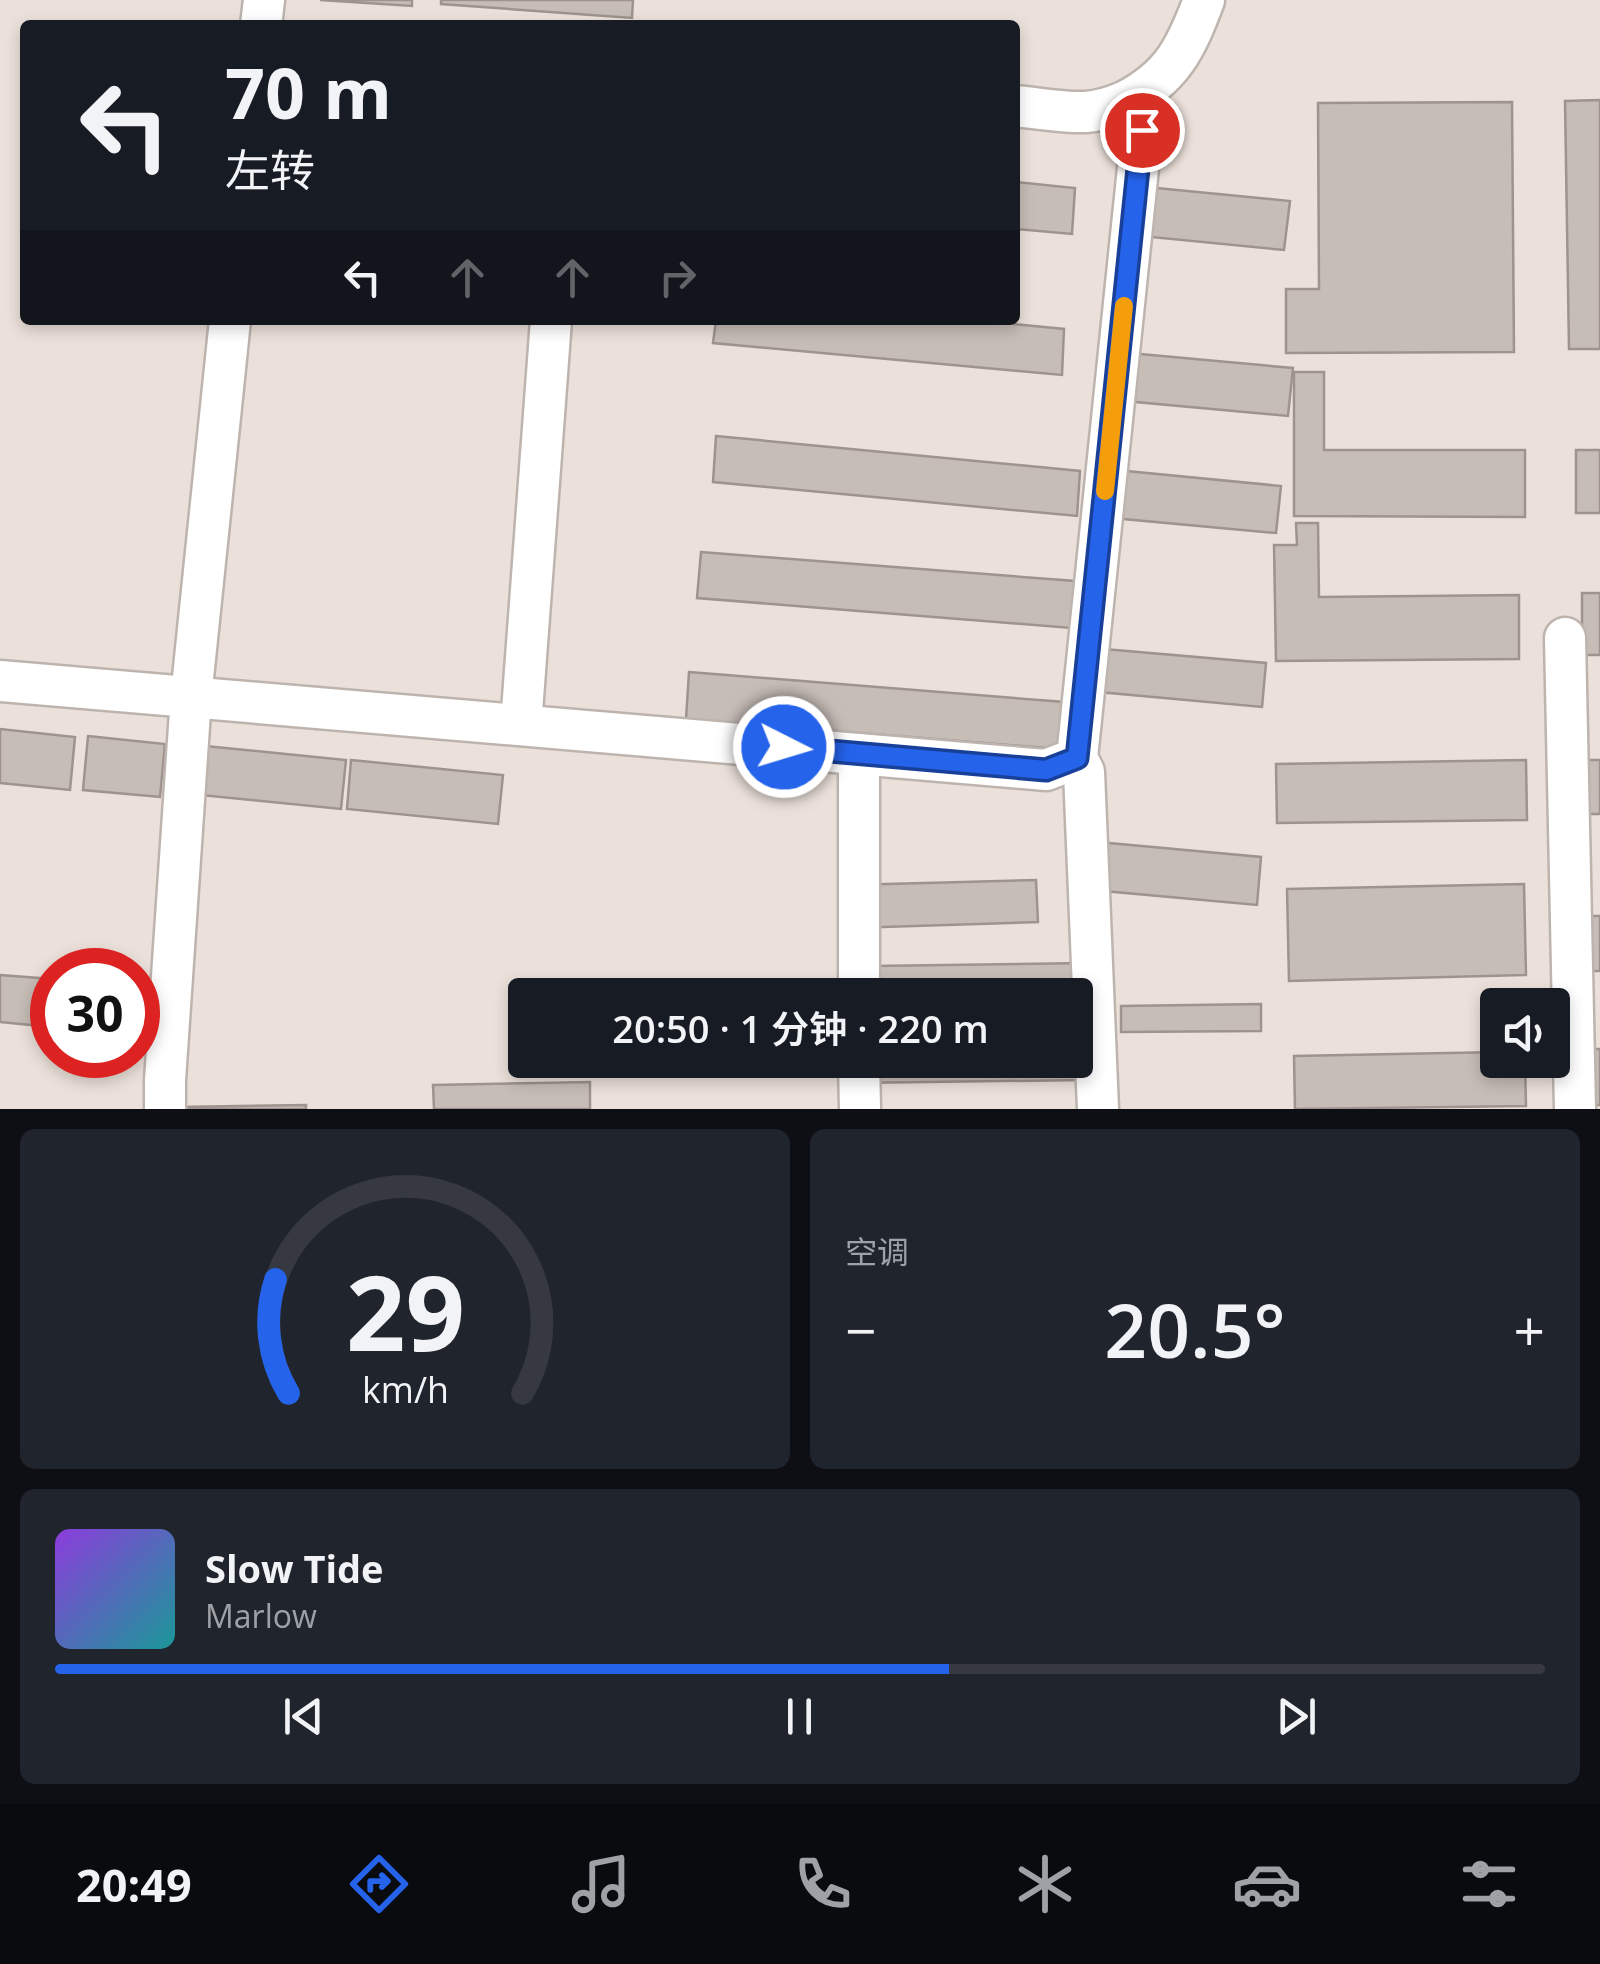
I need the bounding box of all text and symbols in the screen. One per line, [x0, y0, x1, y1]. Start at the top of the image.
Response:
text: 70 m [225, 44, 392, 140]
icon: left [60, 60, 190, 190]
pin [1100, 88, 1185, 173]
icon: arrive [1115, 103, 1170, 158]
text: 左转 [225, 139, 315, 200]
icon: left [335, 250, 390, 305]
icon: ahead [440, 250, 495, 305]
icon: ahead [545, 250, 600, 305]
icon: right [650, 250, 705, 305]
position arrow [732, 695, 836, 799]
speed limit sign: 30 [30, 948, 160, 1078]
map controls [1480, 988, 1570, 1078]
button: sound [1480, 988, 1570, 1078]
text: 20:50 · 1 分钟 · 220 m [612, 1002, 989, 1054]
text: 空调 [845, 1230, 909, 1273]
text: 29 [346, 1240, 464, 1381]
text: 20.5° [1104, 1278, 1286, 1380]
text: − [845, 1292, 876, 1367]
text: + [1514, 1292, 1545, 1367]
text: km/h [362, 1365, 448, 1413]
text: Slow Tide [205, 1542, 384, 1594]
text: Marlow [205, 1594, 317, 1637]
icon: previous [276, 1689, 331, 1744]
icon: pause [772, 1689, 827, 1744]
icon: next [1269, 1689, 1324, 1744]
icon: directions [344, 1849, 414, 1919]
icon: music [566, 1849, 636, 1919]
icon: phone [788, 1849, 858, 1919]
icon: climate [1010, 1849, 1080, 1919]
icon: car [1232, 1849, 1302, 1919]
icon: filters [1454, 1849, 1524, 1919]
text: 20:49 [76, 1854, 192, 1915]

